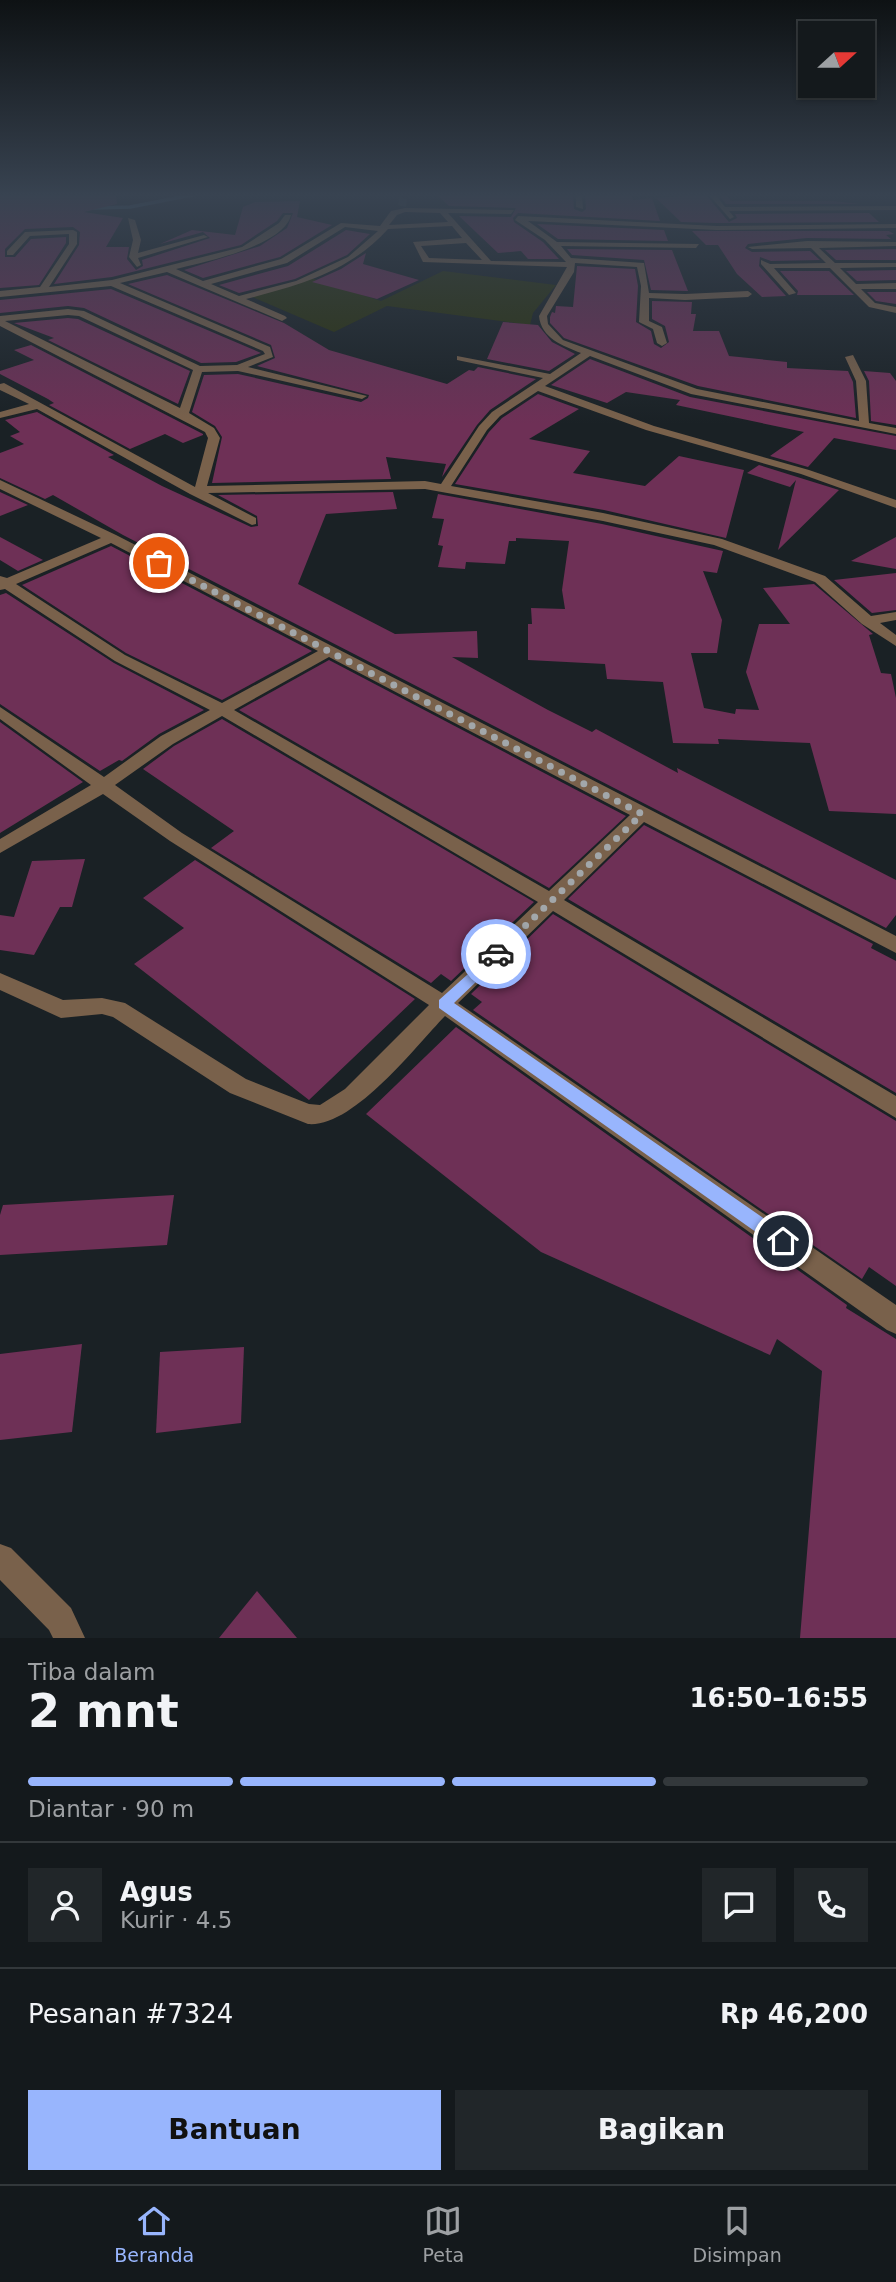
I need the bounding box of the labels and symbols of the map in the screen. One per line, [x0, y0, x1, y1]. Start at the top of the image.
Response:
north arrow [798, 21, 875, 98]
pin [129, 533, 189, 593]
courier [461, 919, 531, 989]
pin [753, 1211, 813, 1271]

